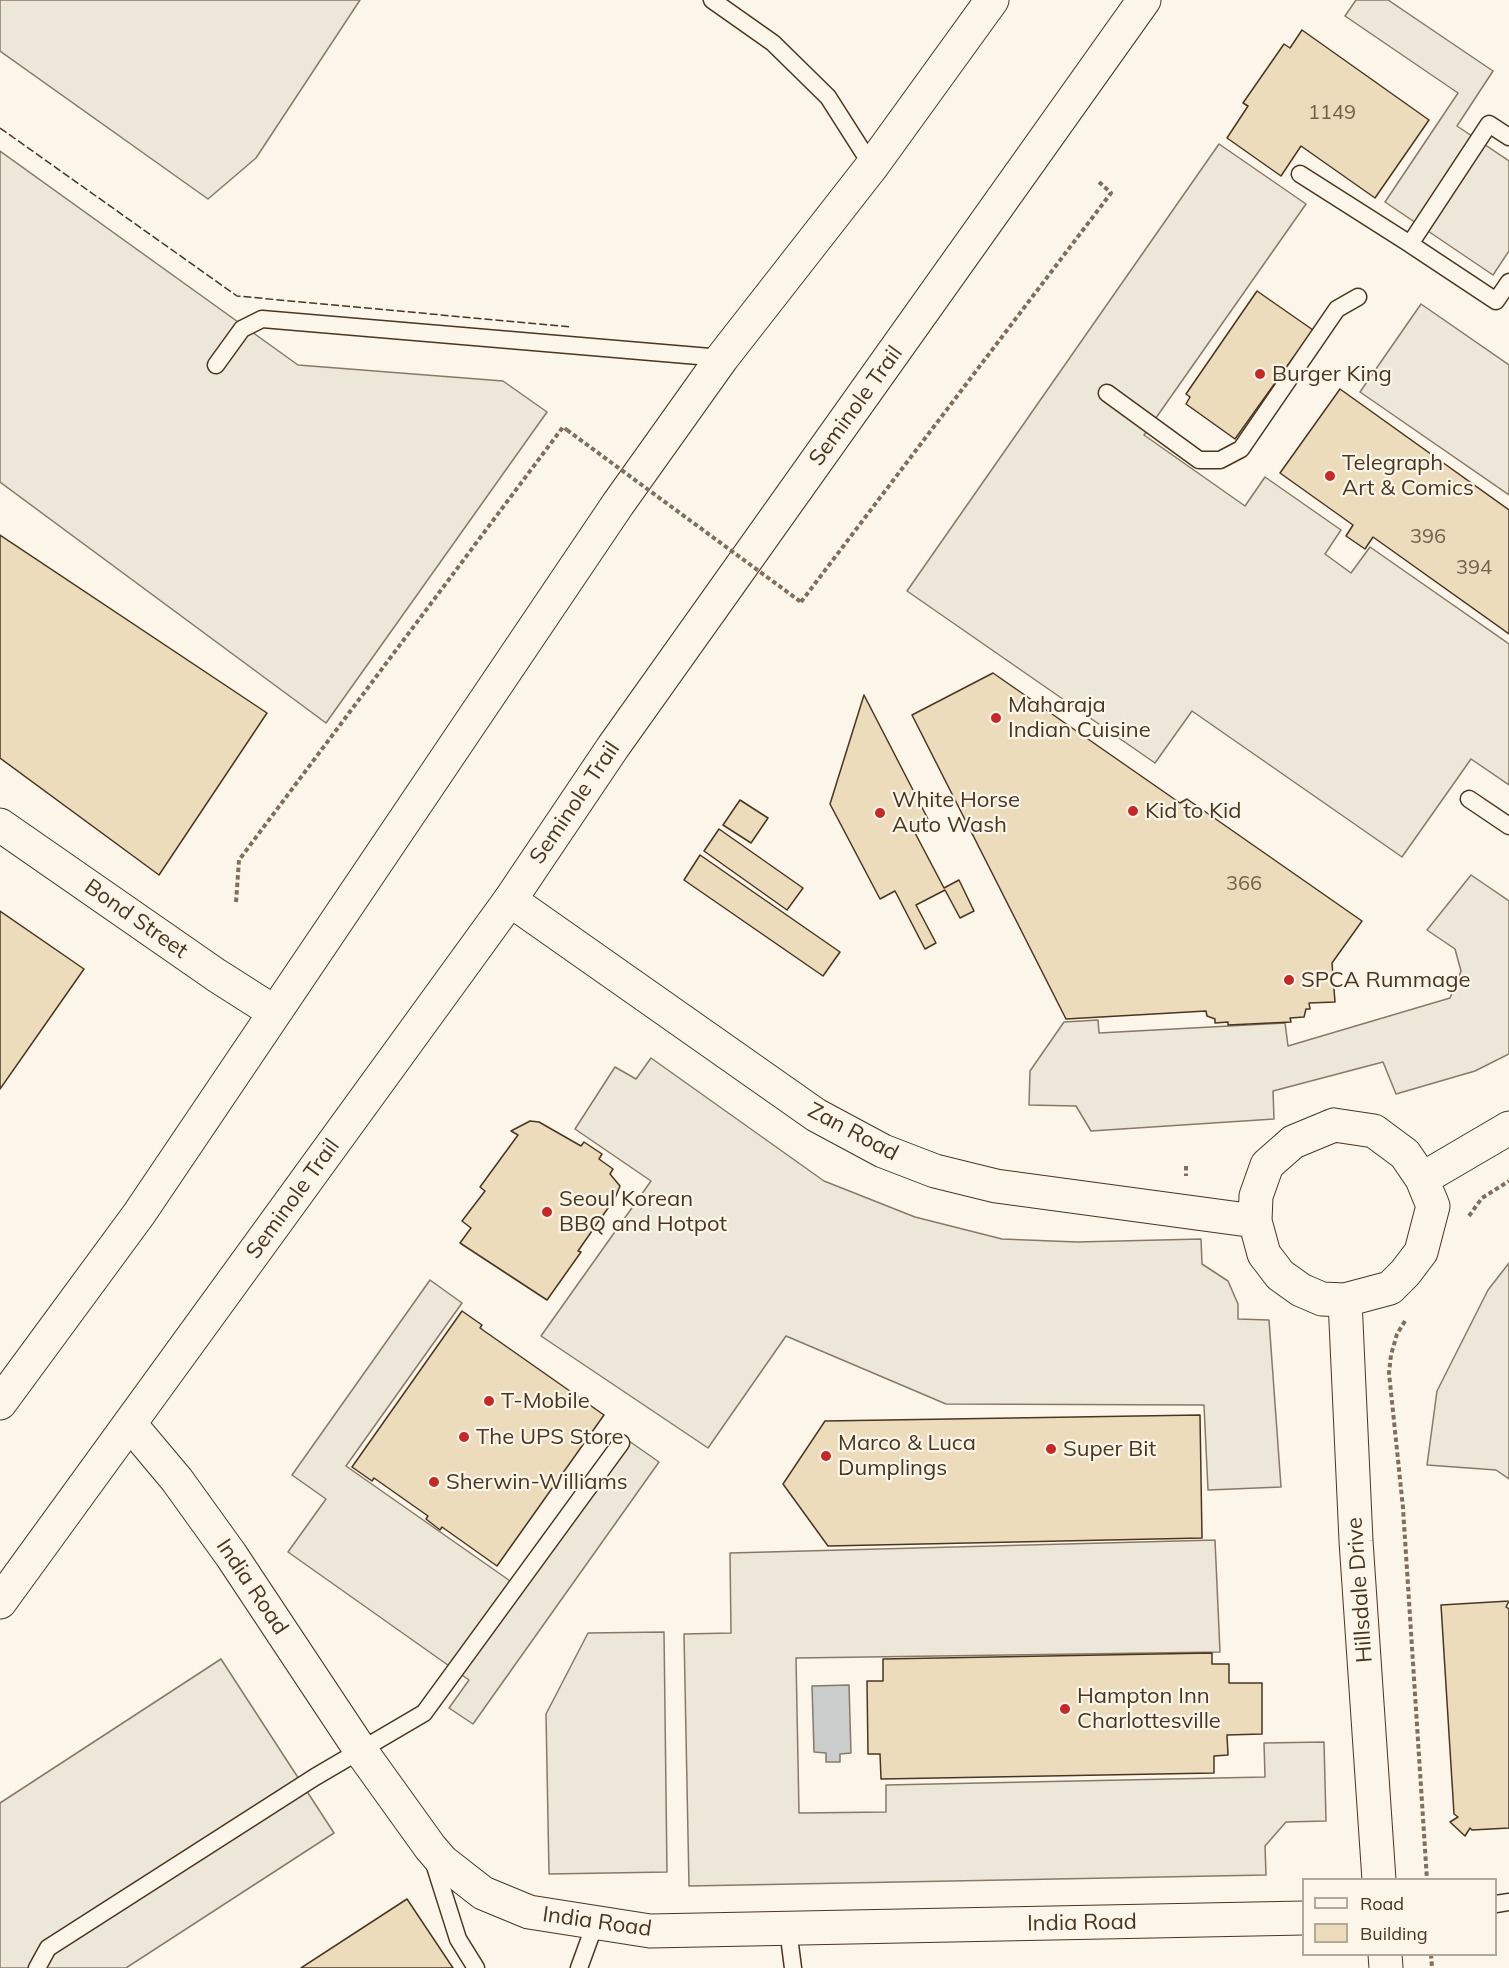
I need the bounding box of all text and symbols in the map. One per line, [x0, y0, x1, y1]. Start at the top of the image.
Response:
house number: 1149 [1308, 101, 1356, 125]
street label: Seminole Trail [804, 341, 908, 471]
place label: Burger King [1272, 361, 1392, 387]
marker: Burger King [1253, 367, 1267, 381]
place label: Telegraph Art & Comics [1342, 450, 1474, 502]
marker: Telegraph Art & Comics [1323, 469, 1337, 483]
house number: 396 [1410, 525, 1446, 549]
house number: 394 [1456, 556, 1492, 580]
place label: Maharaja Indian Cuisine [1008, 692, 1151, 744]
marker: Maharaja Indian Cuisine [989, 711, 1003, 725]
street label: Seminole Trail [524, 737, 626, 869]
place label: White Horse Auto Wash [892, 787, 1020, 838]
place label: Kid to Kid [1145, 798, 1241, 824]
marker: Kid to Kid [1126, 804, 1140, 818]
marker: White Horse Auto Wash [873, 806, 887, 820]
house number: 366 [1226, 872, 1262, 896]
street label: Bond Street [79, 874, 193, 964]
place label: SPCA Rummage [1301, 967, 1470, 993]
marker: SPCA Rummage [1282, 973, 1296, 987]
street label: Zan Road [803, 1097, 903, 1167]
street label: Seminole Trail [241, 1134, 345, 1264]
place label: Seoul Korean BBQ and Hotpot [559, 1186, 727, 1238]
marker: Seoul Korean BBQ and Hotpot [540, 1205, 554, 1219]
place label: T-Mobile [501, 1388, 590, 1414]
marker: T-Mobile [482, 1394, 496, 1408]
place label: The UPS Store [476, 1424, 623, 1450]
marker: The UPS Store [457, 1430, 471, 1444]
place label: Marco & Luca Dumplings [838, 1430, 976, 1482]
place label: Super Bit [1063, 1436, 1156, 1462]
marker: Super Bit [1044, 1442, 1058, 1456]
marker: Marco & Luca Dumplings [819, 1449, 833, 1463]
place label: Sherwin-Williams [446, 1469, 628, 1495]
marker: Sherwin-Williams [427, 1475, 441, 1489]
street label: Hillsdale Drive [1342, 1516, 1378, 1664]
street label: India Road [210, 1534, 294, 1640]
place label: Hampton Inn Charlottesville [1077, 1683, 1221, 1735]
marker: Hampton Inn Charlottesville [1058, 1702, 1072, 1716]
legend [1302, 1878, 1497, 1956]
text: Road [1360, 1892, 1404, 1915]
street label: India Road [541, 1901, 653, 1943]
street label: India Road [1027, 1909, 1137, 1937]
text: Building [1360, 1922, 1428, 1945]

